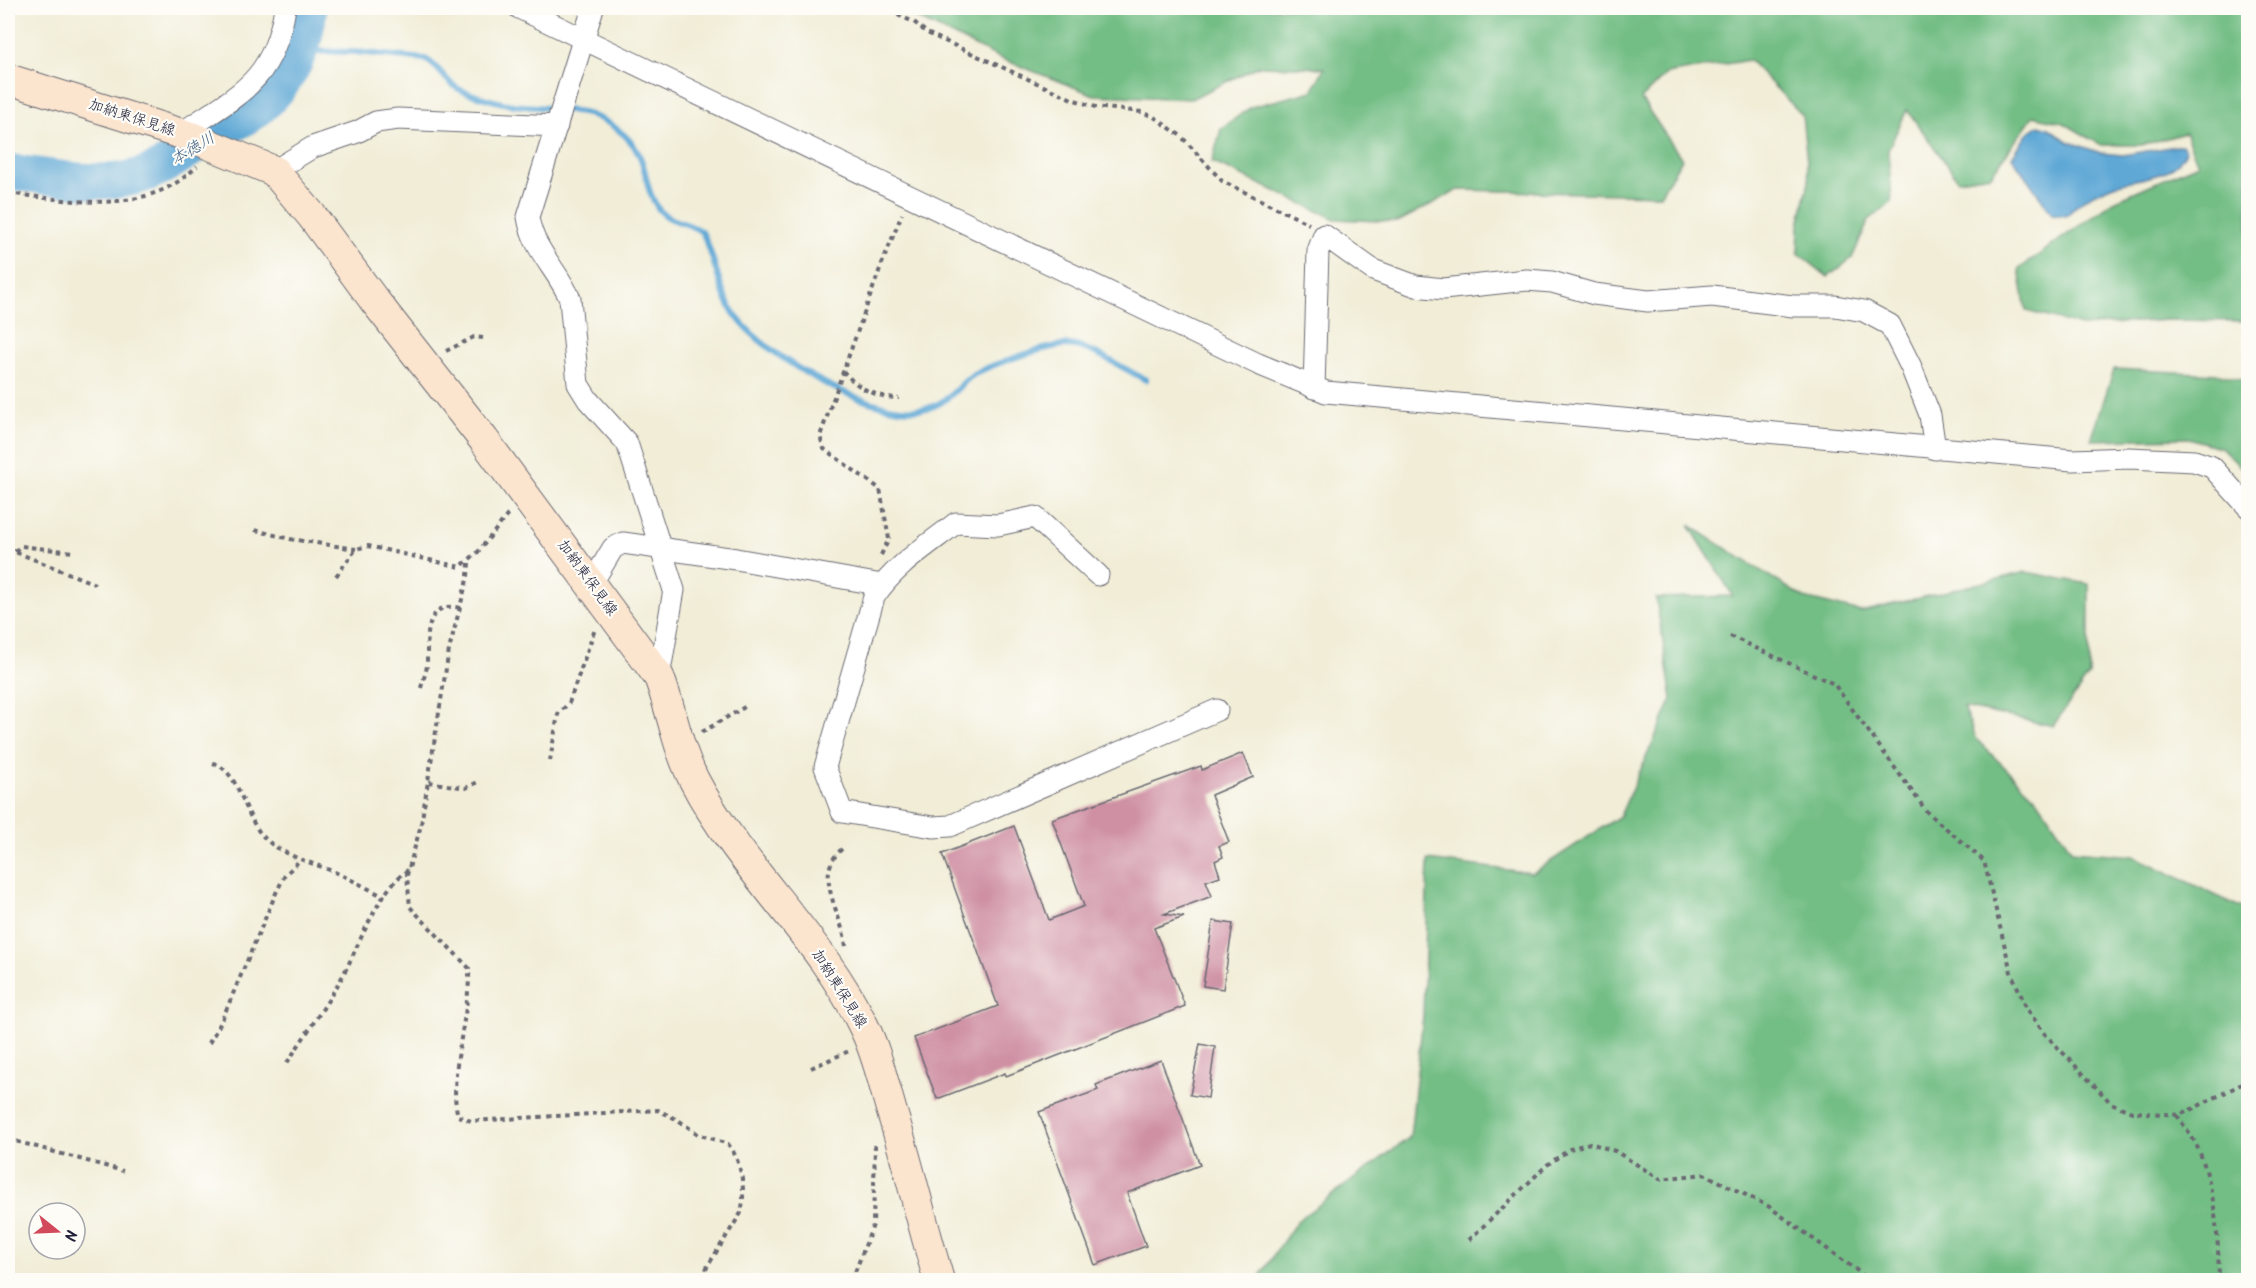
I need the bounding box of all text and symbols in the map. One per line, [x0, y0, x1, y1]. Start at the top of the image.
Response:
street label: 加納東保見線 [85, 93, 179, 143]
water label: 本徳川 [166, 126, 220, 172]
street label: 加納東保見線 [551, 535, 623, 621]
street label: 加納東保見線 [805, 944, 873, 1034]
north arrow [27, 1201, 87, 1261]
text: N [56, 1227, 83, 1244]

